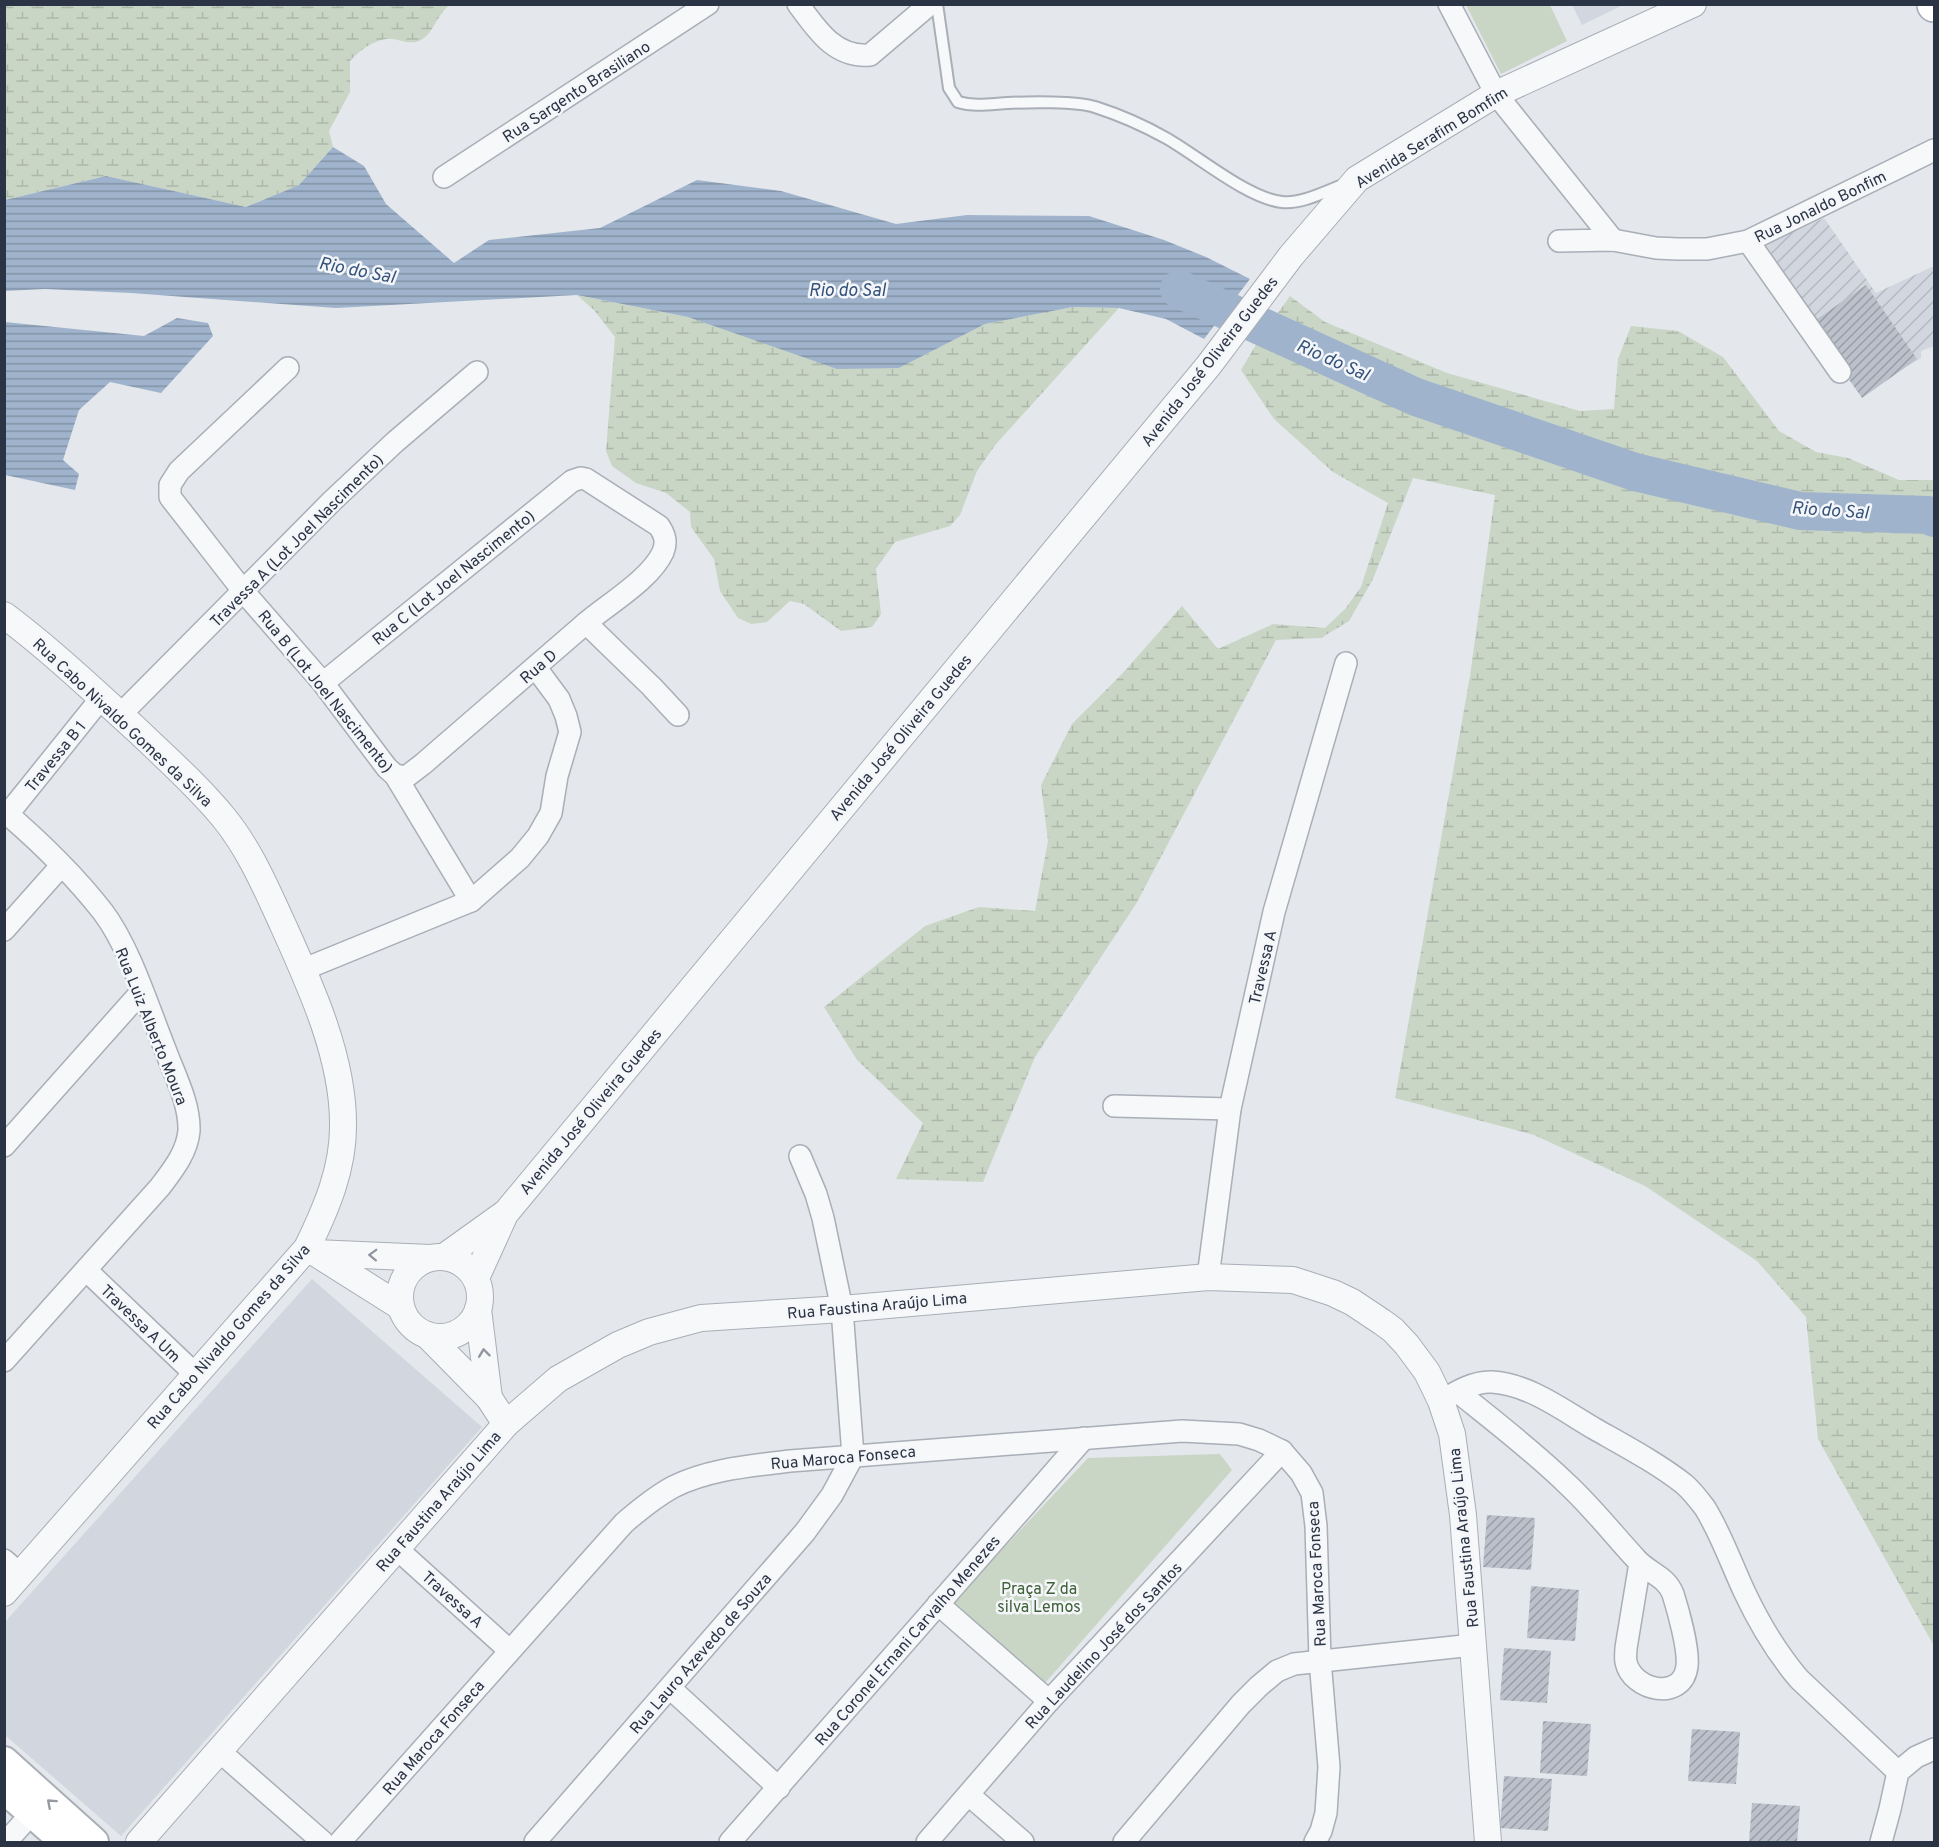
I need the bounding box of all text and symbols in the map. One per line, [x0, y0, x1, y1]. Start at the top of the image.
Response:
street label: Rua Sargento Brasiliano [499, 37, 655, 148]
street label: Avenida Serafim Bomfim [1352, 84, 1512, 194]
street label: Rua Jonaldo Bonfim [1752, 167, 1890, 248]
water label: Rio do Sal [317, 253, 398, 290]
street label: Avenida José Oliveira Guedes [1138, 273, 1283, 452]
water label: Rio do Sal [808, 280, 887, 303]
water label: Rio do Sal [1292, 335, 1374, 388]
street label: Travessa A (Lot Joel Nascimento) [207, 451, 388, 632]
water label: Rio do Sal [1791, 497, 1871, 526]
street label: Rua C (Lot Joel Nascimento) [369, 507, 540, 650]
street label: Rua B (Lot Joel Nascimento) [253, 607, 396, 778]
street label: Rua Cabo Nivaldo Gomes da Silva [28, 635, 216, 812]
street label: Rua D [517, 646, 562, 689]
street label: Avenida José Oliveira Guedes [826, 651, 977, 826]
street label: Travessa B 1 [22, 718, 91, 797]
street label: Travessa A [1246, 928, 1282, 1007]
street label: Rua Luiz Alberto Moura [109, 945, 191, 1109]
street label: Avenida José Oliveira Guedes [516, 1025, 667, 1200]
street label: Rua Cabo Nivaldo Gomes da Silva [144, 1241, 315, 1434]
one-way arrow [368, 1249, 377, 1262]
street label: Travessa A Um [95, 1281, 184, 1368]
street label: Rua Faustina Araújo Lima [786, 1289, 968, 1325]
one-way arrow [478, 1349, 490, 1358]
street label: Rua Faustina Araújo Lima [373, 1428, 506, 1577]
street label: Rua Maroca Fonseca [770, 1443, 917, 1475]
street label: Rua Faustina Araújo Lima [1446, 1447, 1484, 1629]
street label: Rua Maroca Fonseca [1304, 1501, 1332, 1647]
street label: Rua Coronel Ernani Carvalho Menezes [812, 1532, 1005, 1751]
street label: Rua Laudelino José dos Santos [1022, 1559, 1187, 1734]
street label: Travessa A [417, 1568, 487, 1633]
street label: Rua Lauro Azevedo de Souza [626, 1570, 777, 1739]
park label: Praça Z da silva Lemos [997, 1580, 1081, 1618]
street label: Rua Maroca Fonseca [379, 1677, 490, 1800]
one-way arrow [47, 1799, 58, 1810]

